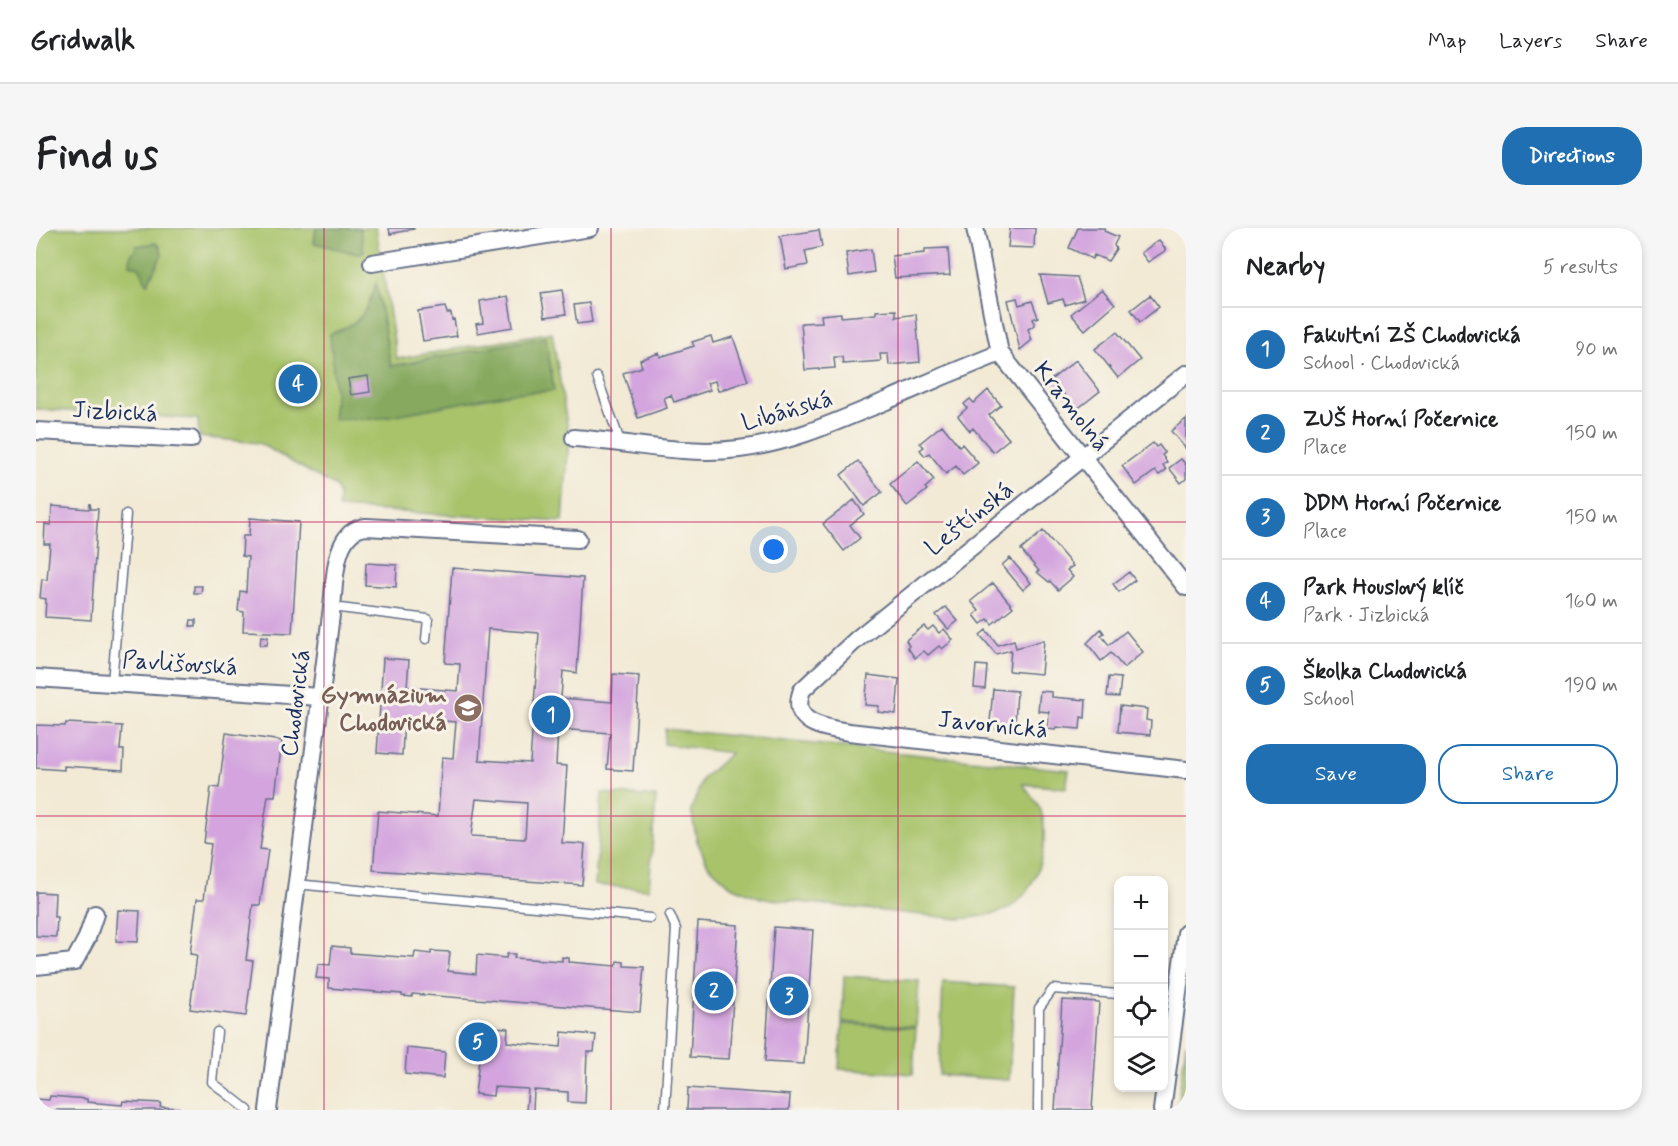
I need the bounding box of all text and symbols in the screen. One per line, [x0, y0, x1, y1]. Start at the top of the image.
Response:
text: Gridwalk [30, 23, 135, 60]
text: Map [1428, 27, 1466, 55]
text: Layers [1499, 27, 1562, 55]
text: Share [1595, 27, 1648, 55]
button: Directions [1502, 127, 1642, 185]
text: Find us [36, 129, 158, 184]
text: Nearby [1246, 250, 1325, 284]
text: 5 results [1543, 254, 1618, 281]
text: Fakultní ZŠ Chodovická [1303, 322, 1521, 350]
text: 1 [1261, 336, 1270, 363]
text: 90 m [1575, 336, 1618, 363]
text: School · Chodovická [1303, 350, 1460, 377]
street label: Kramolná [1026, 356, 1116, 458]
pin: 4 [278, 362, 318, 406]
street label: Libáňská [738, 384, 837, 439]
street label: Jizbická [71, 395, 158, 430]
text: ZUŠ Horní Počernice [1303, 406, 1498, 434]
text: 2 [1261, 420, 1270, 447]
text: 150 m [1565, 420, 1618, 447]
text: Place [1303, 434, 1347, 461]
street label: Leštínská [919, 475, 1021, 563]
text: DDM Horní Počernice [1303, 490, 1501, 518]
text: 3 [1261, 504, 1270, 531]
text: 150 m [1565, 504, 1618, 531]
text: Place [1303, 518, 1347, 545]
your location [759, 535, 788, 564]
text: Park Houslový klíč [1303, 574, 1464, 602]
text: 4 [1260, 588, 1271, 615]
text: 160 m [1565, 588, 1618, 615]
text: Park · Jizbická [1303, 602, 1429, 629]
street label: Pavlišovská [121, 645, 239, 684]
street label: Chodovická [275, 648, 318, 759]
text: Školka Chodovická [1303, 658, 1467, 686]
text: 5 [1260, 672, 1272, 699]
text: 190 m [1564, 672, 1618, 699]
place label: Gymnázium Chodovická [321, 680, 447, 739]
text: School [1303, 686, 1355, 713]
school or university icon: Gymnázium Chodovická [452, 692, 484, 724]
pin: 1 [532, 692, 570, 738]
street label: Javornická [936, 704, 1049, 747]
button: Save [1246, 744, 1426, 804]
button: Share [1438, 744, 1618, 804]
map controls [1114, 876, 1168, 1092]
button: + [1114, 876, 1168, 930]
button: − [1114, 930, 1168, 984]
pin: 2 [694, 968, 734, 1014]
pin: 3 [770, 974, 808, 1018]
button: locate [1114, 984, 1168, 1038]
pin: 5 [458, 1020, 498, 1064]
button: layers [1114, 1038, 1168, 1092]

